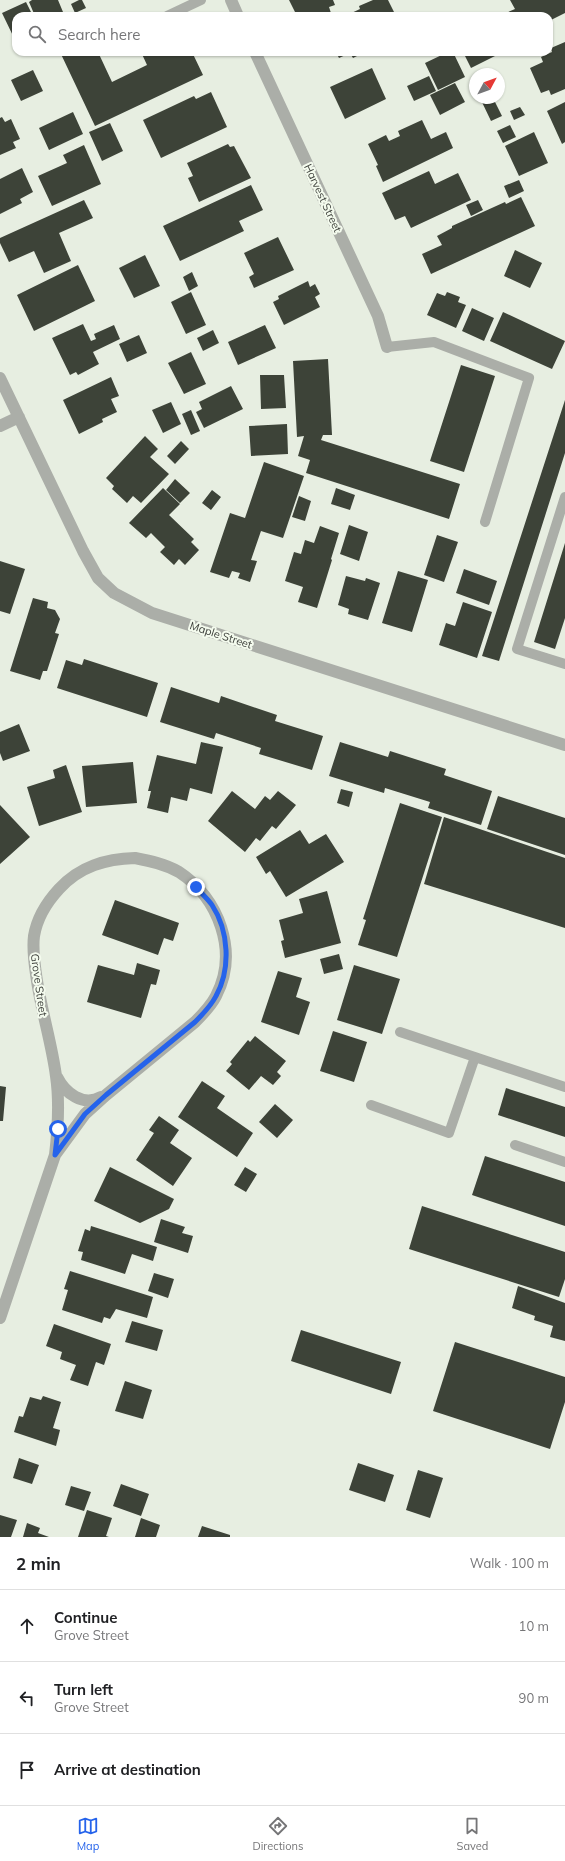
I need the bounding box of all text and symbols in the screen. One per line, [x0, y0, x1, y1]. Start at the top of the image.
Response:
search box [12, 12, 553, 56]
icon: search [26, 23, 48, 45]
text: Search here [58, 25, 140, 44]
north arrow [469, 68, 505, 104]
street label: Harvest Street [301, 162, 345, 234]
street label: Maple Street [188, 618, 254, 652]
route end [187, 878, 205, 896]
street label: Grove Street [28, 953, 50, 1017]
route start [49, 1120, 67, 1138]
text: 2 min [16, 1553, 61, 1574]
text: Walk · 100 m [470, 1555, 549, 1571]
text: Continue [54, 1608, 117, 1627]
icon: ahead [16, 1615, 38, 1637]
text: 10 m [519, 1618, 549, 1634]
text: Grove Street [54, 1627, 129, 1643]
text: Turn left [54, 1680, 113, 1699]
icon: left [16, 1687, 38, 1709]
text: 90 m [519, 1690, 549, 1706]
text: Grove Street [54, 1699, 129, 1715]
icon: arrive [16, 1759, 38, 1781]
text: Arrive at destination [54, 1760, 201, 1779]
tab: Map [77, 1815, 99, 1853]
tab: Directions [253, 1815, 303, 1853]
tab: Saved [457, 1815, 488, 1853]

